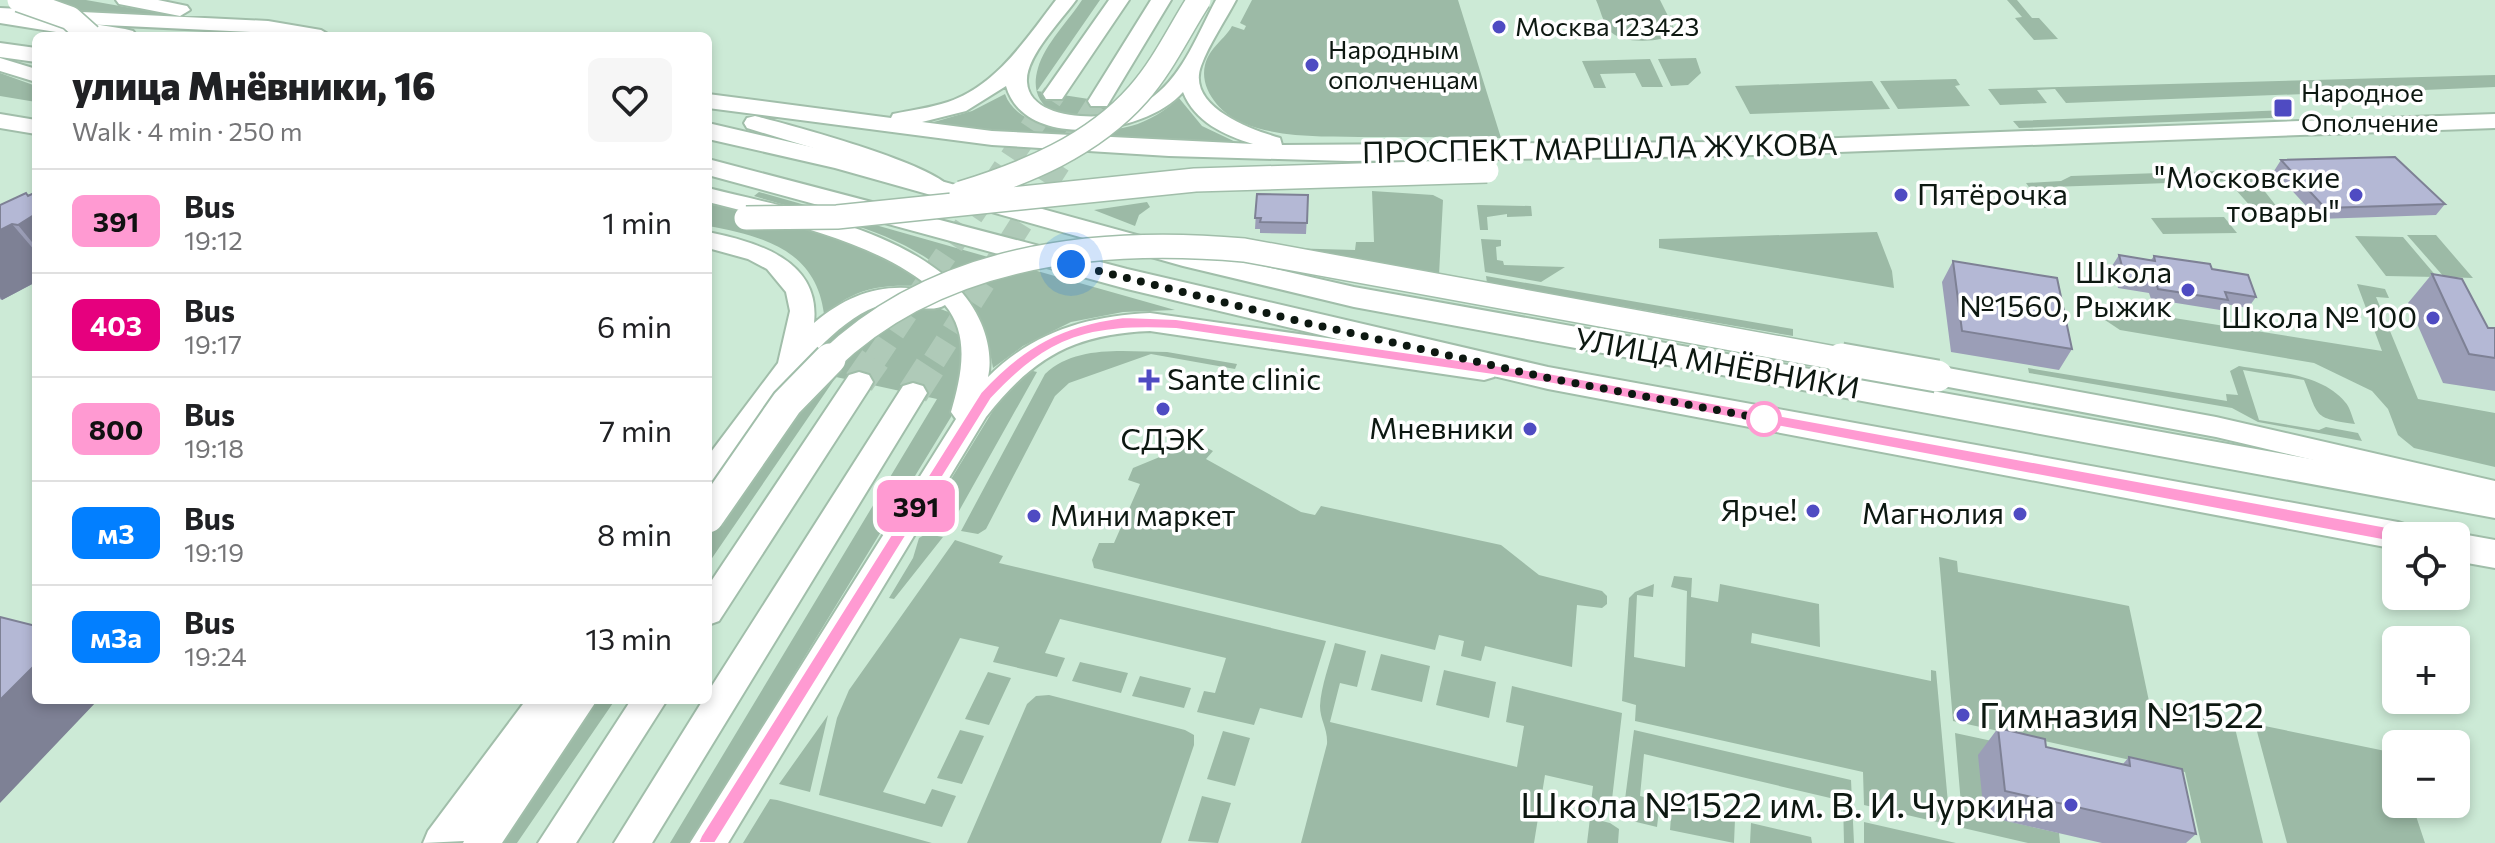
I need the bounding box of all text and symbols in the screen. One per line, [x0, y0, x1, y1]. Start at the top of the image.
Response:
place label: Москва 123423 [1515, 10, 1699, 41]
marker: Москва 123423 [1490, 18, 1508, 36]
place label: Народным ополченцам [1328, 33, 1478, 94]
marker: Народным ополченцам [1303, 56, 1321, 74]
button: heart [588, 58, 672, 142]
text: улица Мнёвники, 16 [72, 61, 436, 108]
place label: Народное Ополчение [2301, 76, 2438, 137]
marker: Народное Ополчение [2272, 97, 2294, 119]
text: Walk · 4 min · 250 m [72, 115, 302, 146]
street label: ПРОСПЕКТ МАРШАЛА ЖУКОВА [1362, 124, 1838, 169]
place label: "Московские товары" [2154, 157, 2340, 228]
place label: Пятёрочка [1917, 174, 2068, 211]
marker: Пятёрочка [1892, 186, 1910, 204]
marker: "Московские товары" [2347, 186, 2365, 204]
text: Bus [184, 187, 235, 224]
text: 1 min [602, 203, 672, 240]
text: 391 [93, 204, 139, 238]
text: 19:12 [184, 224, 243, 255]
your location [1051, 244, 1091, 284]
place label: Школа №1560, Рыжик [1959, 252, 2172, 323]
marker: Школа №1560, Рыжик [2179, 281, 2197, 299]
text: Bus [184, 291, 235, 328]
place label: Школа № 100 [2221, 297, 2417, 334]
text: 6 min [597, 307, 672, 344]
text: 403 [90, 308, 142, 342]
marker: Школа № 100 [2424, 309, 2442, 327]
street label: УЛИЦА МНЁВНИКИ [1572, 318, 1863, 405]
text: 19:17 [184, 328, 242, 359]
place label: Sante clinic [1167, 359, 1321, 396]
marker: Sante clinic [1138, 369, 1160, 391]
text: Bus [184, 395, 235, 432]
marker: СДЭК [1154, 400, 1172, 418]
unlabelled marker [1747, 402, 1781, 436]
place label: Мневники [1369, 408, 1514, 445]
text: 7 min [599, 411, 672, 448]
text: 800 [89, 412, 143, 446]
place label: СДЭК [1121, 419, 1205, 456]
marker: Мневники [1521, 420, 1539, 438]
text: 19:18 [184, 432, 244, 463]
line badge: 391 [870, 480, 962, 532]
text: 391 [893, 489, 939, 523]
place label: Ярче! [1721, 490, 1797, 527]
place label: Магнолия [1862, 493, 2004, 530]
place label: Мини маркет [1050, 495, 1236, 532]
text: Bus [184, 499, 235, 536]
marker: Ярче! [1804, 502, 1822, 520]
marker: Магнолия [2011, 505, 2029, 523]
marker: Мини маркет [1025, 507, 1043, 525]
text: 8 min [597, 515, 672, 552]
text: м3 [97, 516, 135, 550]
map controls [2382, 522, 2470, 818]
button: locate [2382, 522, 2470, 610]
text: 19:19 [184, 536, 244, 567]
text: Bus [184, 603, 235, 640]
text: 13 min [585, 619, 672, 656]
text: м3а [90, 620, 142, 654]
button: + [2382, 626, 2470, 714]
text: 19:24 [184, 640, 247, 671]
place label: Гимназия №1522 [1979, 691, 2264, 735]
marker: Гимназия №1522 [1954, 706, 1972, 724]
button: − [2382, 730, 2470, 818]
place label: Школа №1522 им. В. И. Чуркина [1520, 781, 2055, 825]
marker: Школа №1522 им. В. И. Чуркина [2062, 796, 2080, 814]

